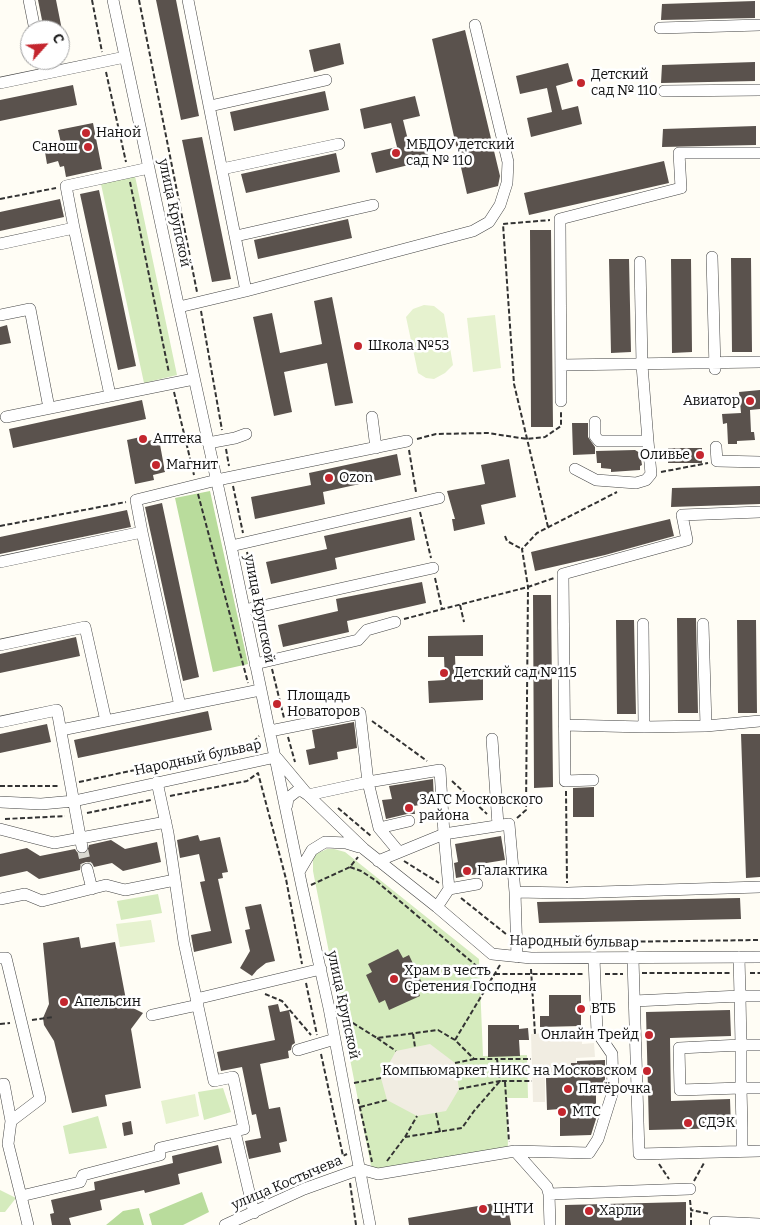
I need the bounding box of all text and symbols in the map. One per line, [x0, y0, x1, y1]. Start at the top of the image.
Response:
north arrow [20, 20, 70, 70]
text: С [48, 31, 68, 46]
place label: Детский сад № 110 [591, 67, 658, 100]
marker: Детский сад № 110 [575, 77, 587, 89]
place label: Наной [96, 125, 141, 141]
marker: Наной [80, 127, 92, 139]
place label: МБДОУ детский сад № 110 [406, 137, 515, 170]
place label: Санош [32, 139, 78, 155]
marker: Санош [82, 141, 94, 153]
marker: МБДОУ детский сад № 110 [390, 147, 402, 159]
street label: улица Крупской [154, 157, 194, 269]
place label: Школа №53 [368, 338, 450, 354]
marker: Школа №53 [352, 340, 364, 352]
place label: Авиатор [683, 393, 740, 409]
marker: Авиатор [744, 395, 756, 407]
place label: Аптека [153, 431, 202, 447]
marker: Аптека [137, 433, 149, 445]
place label: Оливье [640, 447, 690, 463]
marker: Оливье [694, 449, 706, 461]
place label: Магнит [166, 457, 218, 473]
marker: Магнит [150, 459, 162, 471]
place label: Ozon [339, 470, 373, 486]
marker: Ozon [323, 472, 335, 484]
street label: улица Крупской [240, 553, 278, 665]
place label: Детский сад №115 [454, 665, 577, 681]
marker: Детский сад №115 [438, 667, 450, 679]
place label: Площадь Новаторов [287, 688, 360, 720]
marker: Площадь Новаторов [271, 698, 283, 710]
street label: Народный бульвар [133, 736, 263, 780]
place label: ЗАГС Московского района [419, 792, 543, 824]
marker: ЗАГС Московского района [403, 802, 415, 814]
place label: Галактика [477, 863, 548, 879]
marker: Галактика [461, 865, 473, 877]
street label: Народный бульвар [509, 932, 639, 952]
street label: улица Крупской [323, 949, 363, 1061]
place label: Храм в честь Сретения Господня [404, 963, 536, 996]
marker: Храм в честь Сретения Господня [388, 973, 400, 985]
place label: Апельсин [74, 994, 141, 1010]
marker: Апельсин [58, 996, 70, 1008]
place label: ВТБ [591, 1001, 616, 1017]
marker: ВТБ [575, 1003, 587, 1015]
place label: Онлайн Трейд [541, 1027, 639, 1043]
marker: Онлайн Трейд [643, 1029, 655, 1041]
place label: Компьюмаркет НИКС на Московском [382, 1063, 637, 1079]
marker: Компьюмаркет НИКС на Московском [641, 1065, 653, 1077]
place label: Пятёрочка [578, 1081, 651, 1097]
marker: Пятёрочка [562, 1083, 574, 1095]
place label: МТС [572, 1104, 601, 1120]
marker: МТС [556, 1106, 568, 1118]
place label: СДЭК [698, 1115, 735, 1131]
marker: СДЭК [682, 1117, 694, 1129]
street label: улица Костычева [229, 1152, 345, 1214]
place label: ЦНТИ [493, 1201, 534, 1217]
marker: ЦНТИ [477, 1203, 489, 1215]
place label: Харли [599, 1203, 642, 1219]
marker: Харли [583, 1205, 595, 1217]

